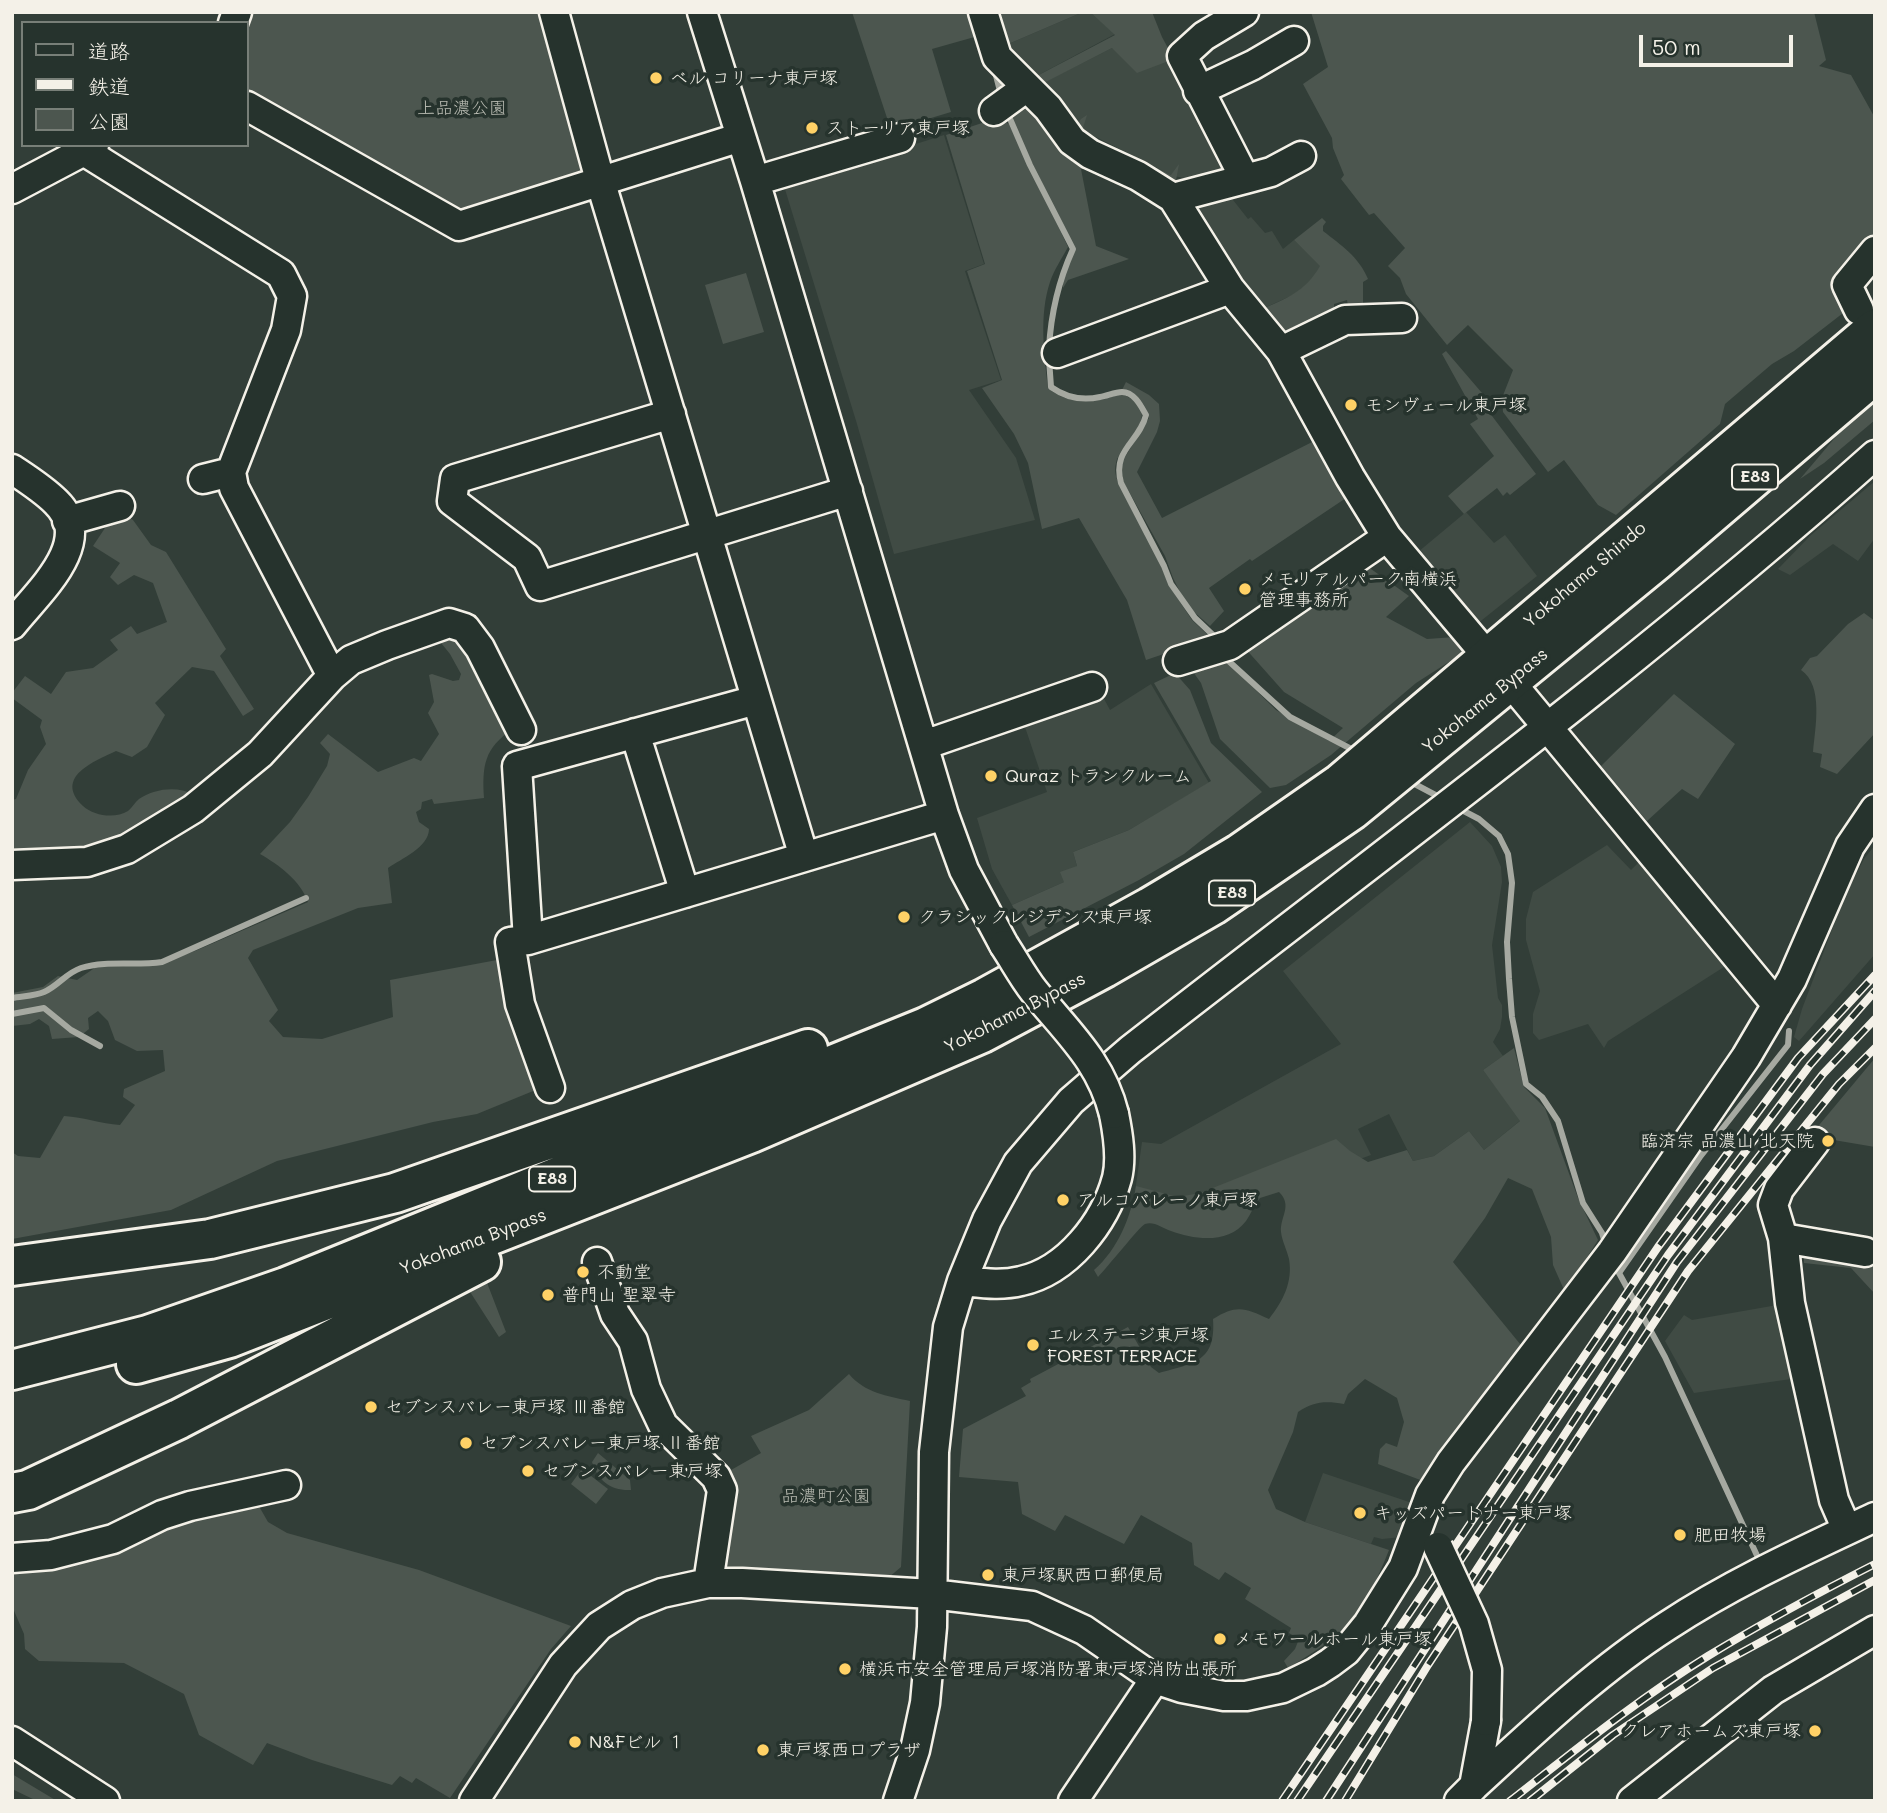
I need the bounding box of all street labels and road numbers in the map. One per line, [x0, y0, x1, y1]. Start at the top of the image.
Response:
road number: E83 [1732, 464, 1778, 490]
street label: Yokohama Shindo [1519, 517, 1651, 633]
street label: Yokohama Bypass [1418, 644, 1552, 758]
road number: E83 [1209, 880, 1255, 906]
street label: Yokohama Bypass [941, 968, 1089, 1058]
road number: E83 [529, 1166, 575, 1191]
street label: Yokohama Bypass [396, 1204, 550, 1280]

